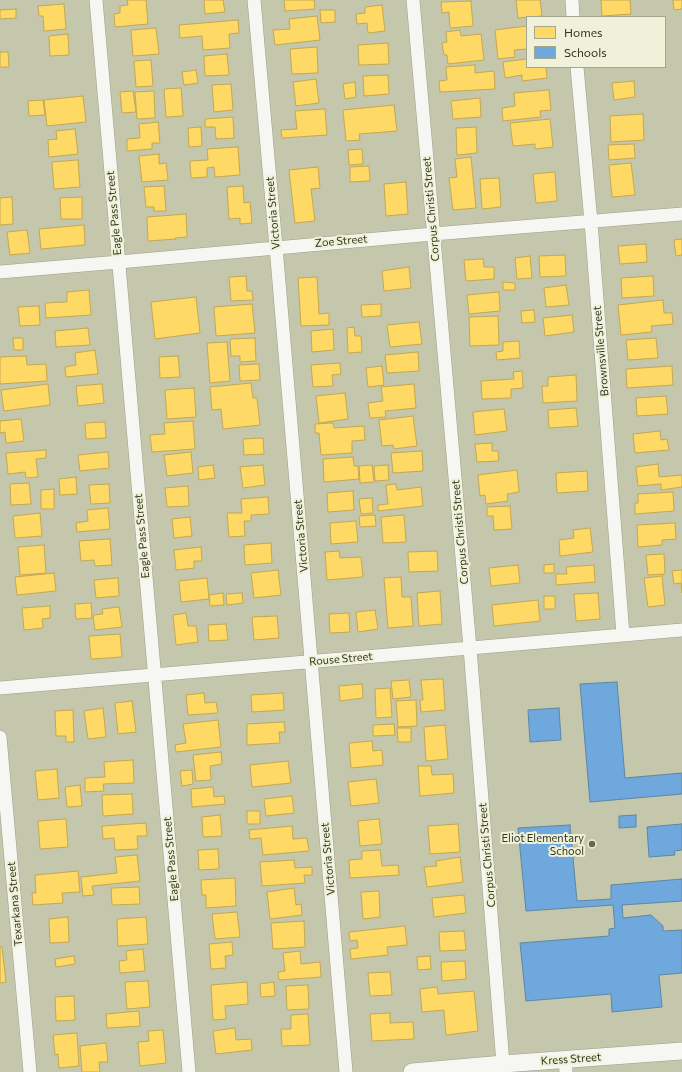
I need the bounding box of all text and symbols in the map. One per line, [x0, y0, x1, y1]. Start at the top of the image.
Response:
legend [526, 16, 666, 68]
text: Homes [564, 25, 602, 39]
text: Schools [564, 45, 607, 59]
street label: Corpus Christi Street [420, 156, 442, 262]
street label: Eagle Pass Street [104, 170, 124, 256]
street label: Victoria Street [263, 176, 283, 250]
street label: Zoe Street [314, 232, 368, 250]
street label: Brownsville Street [590, 305, 612, 397]
street label: Corpus Christi Street [449, 479, 471, 585]
street label: Eagle Pass Street [132, 493, 152, 579]
street label: Victoria Street [291, 499, 311, 573]
street label: Rouse Street [309, 650, 373, 668]
street label: Corpus Christi Street [476, 802, 498, 908]
street label: Eagle Pass Street [161, 816, 181, 902]
street label: Victoria Street [318, 822, 338, 896]
place label: Eliot Elementary School [502, 831, 584, 857]
marker: Eliot Elementary School [587, 839, 597, 849]
street label: Texarkana Street [5, 861, 25, 947]
street label: Kress Street [540, 1050, 602, 1068]

